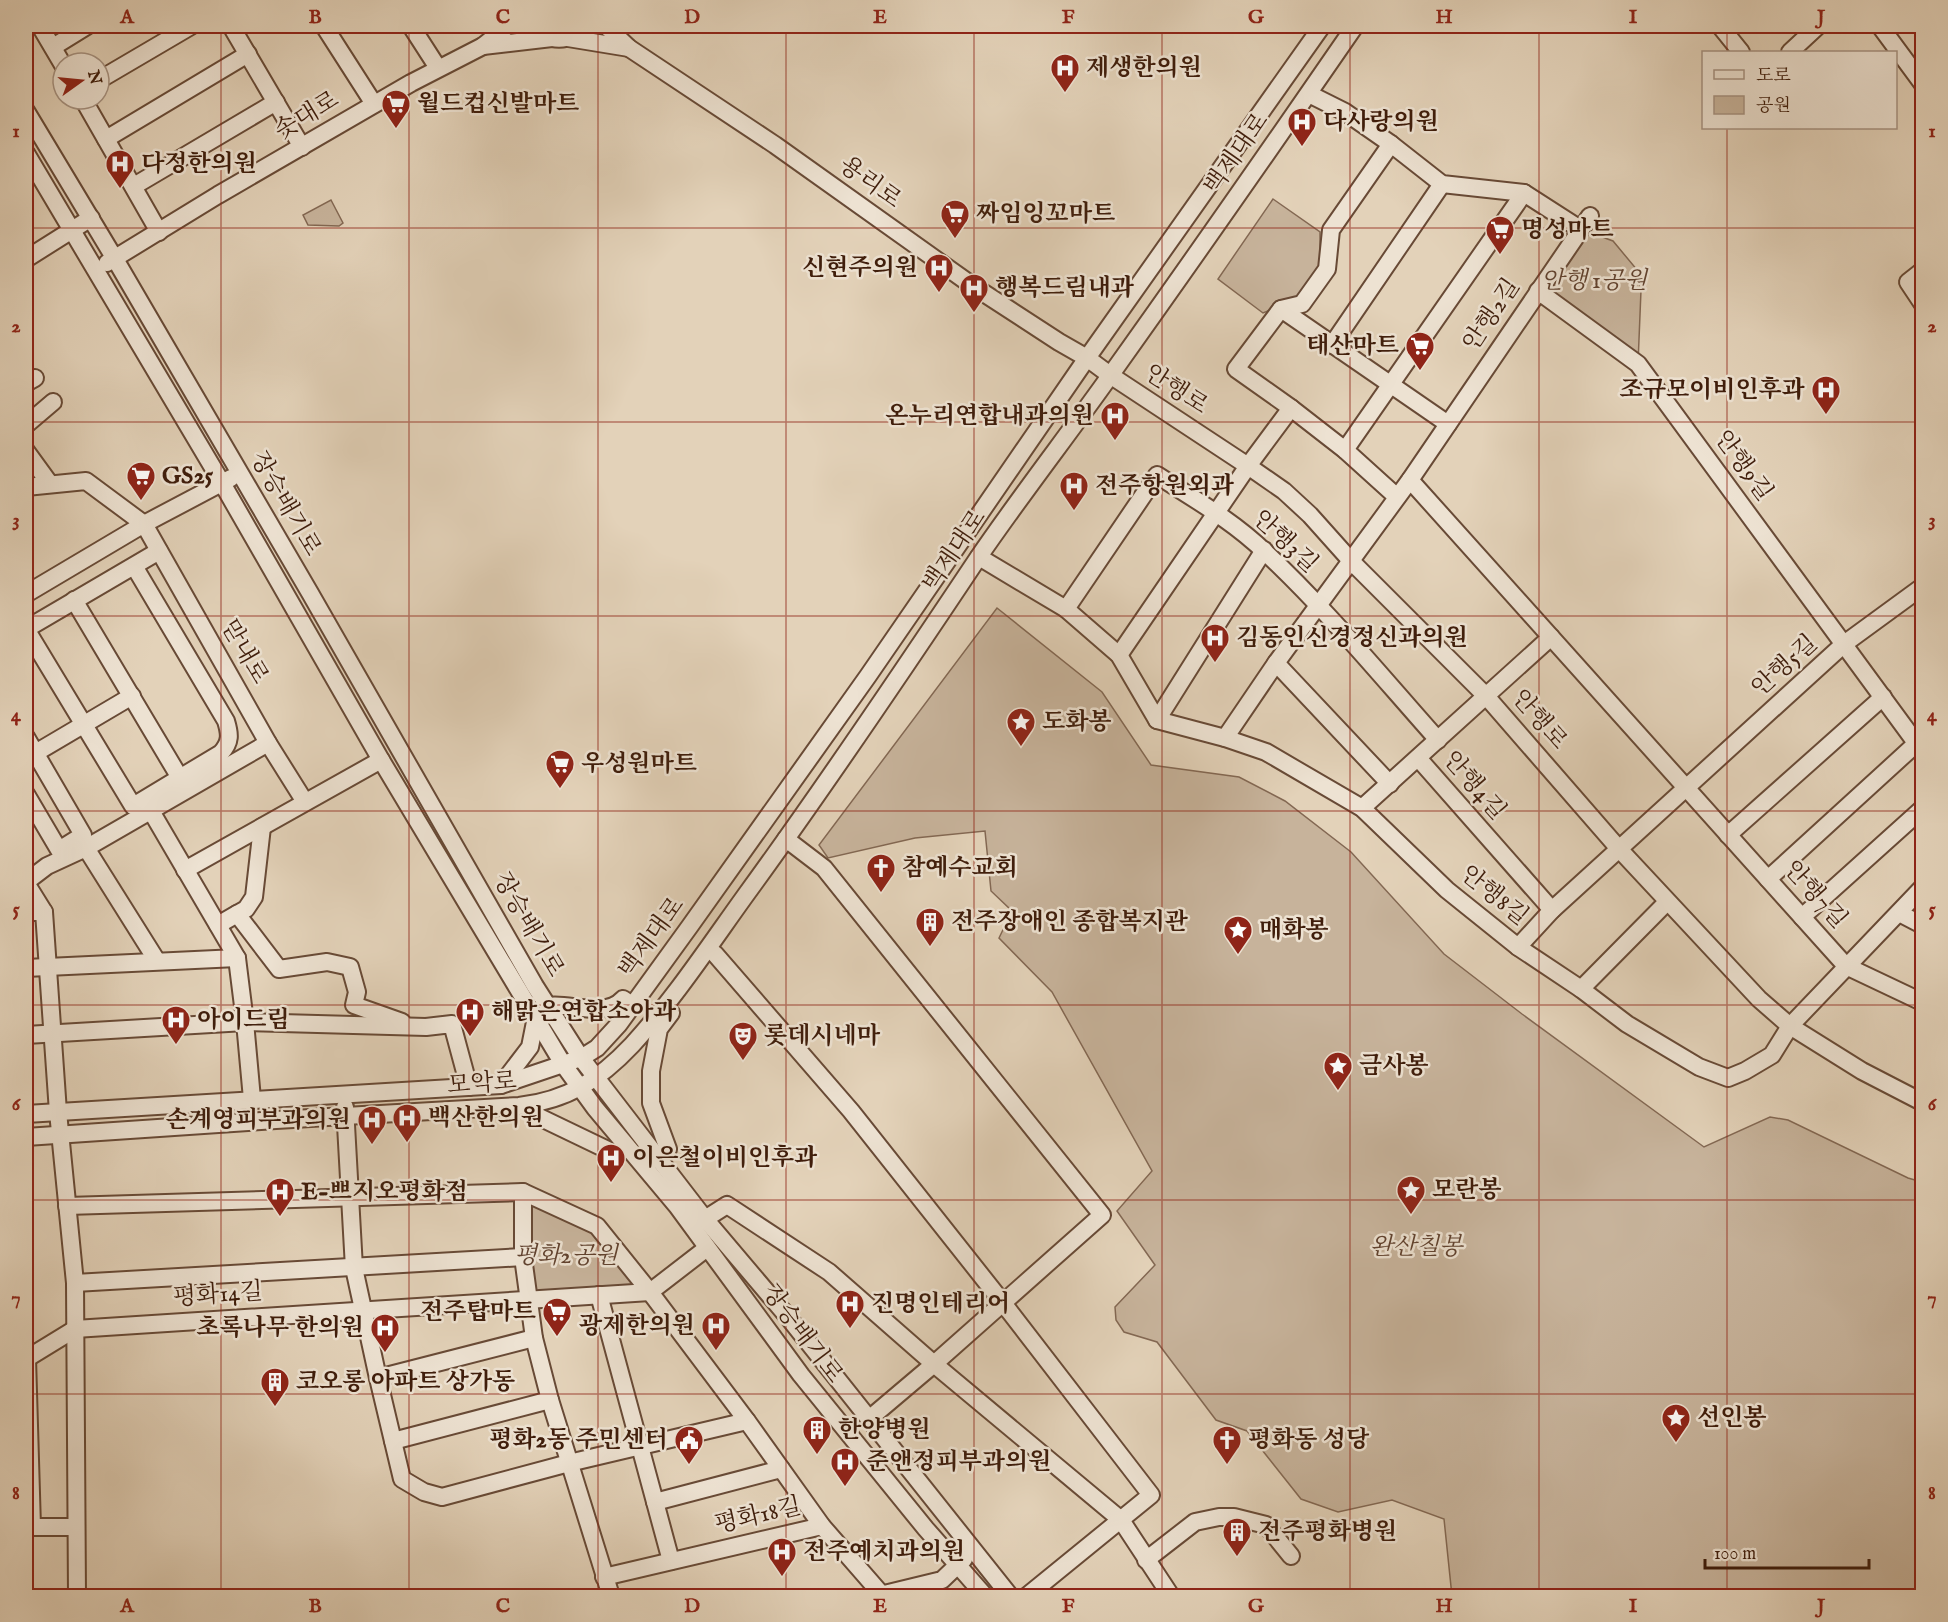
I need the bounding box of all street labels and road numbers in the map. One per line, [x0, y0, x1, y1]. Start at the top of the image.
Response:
street label: 솟대로 [269, 85, 345, 147]
street label: 백제대로 [1198, 107, 1276, 201]
street label: 용리로 [833, 150, 907, 216]
street label: 안행2길 [1457, 273, 1527, 357]
street label: 안행로 [1138, 358, 1214, 422]
street label: 안행9길 [1707, 425, 1779, 507]
street label: 장승배기로 [243, 446, 327, 562]
street label: 백제대로 [916, 504, 994, 598]
street label: 안행3길 [1246, 504, 1324, 580]
street label: 맏내로 [213, 614, 275, 690]
street label: 안행5길 [1746, 628, 1824, 704]
street label: 안행로 [1504, 684, 1574, 756]
street label: 안행4길 [1436, 745, 1512, 827]
street label: 안행7길 [1776, 855, 1854, 935]
street label: 안행8길 [1454, 859, 1534, 933]
street label: 장승배기로 [486, 867, 570, 983]
street label: 백제대로 [612, 891, 692, 985]
street label: 모악로 [446, 1066, 518, 1102]
street label: 평화14길 [172, 1276, 264, 1314]
street label: 장승배기로 [755, 1278, 849, 1390]
street label: 평화18길 [712, 1491, 804, 1541]

